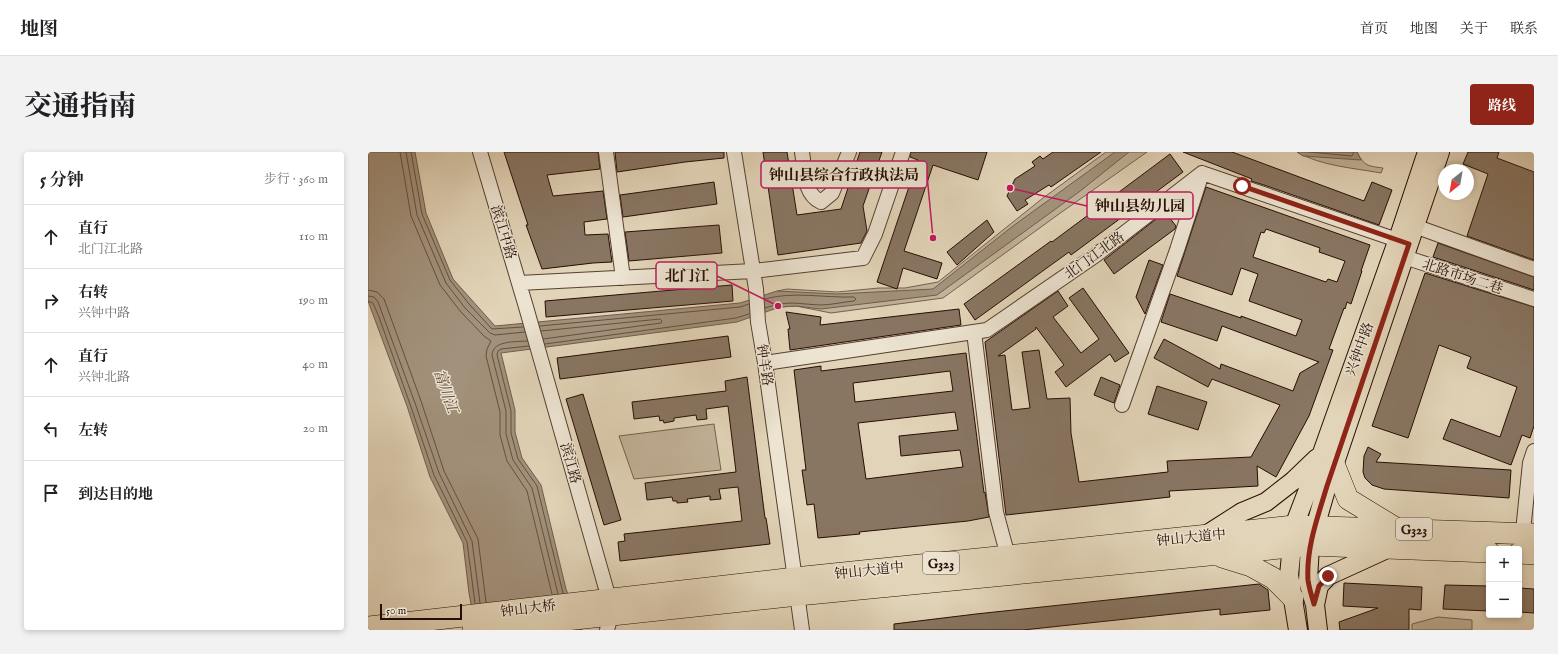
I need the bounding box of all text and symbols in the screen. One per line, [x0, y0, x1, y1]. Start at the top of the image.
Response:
text: 地图 [20, 18, 58, 42]
text: 首页 [1360, 20, 1388, 38]
text: 地图 [1410, 20, 1438, 38]
text: 关于 [1460, 20, 1488, 38]
text: 联系 [1510, 20, 1538, 38]
button: 路线 [1470, 84, 1534, 125]
text: 交通指南 [24, 90, 136, 125]
callout: 钟山县综合行政执法局 [761, 161, 927, 188]
north arrow [1438, 164, 1474, 200]
text: 钟山县综合行政执法局 [769, 166, 919, 185]
text: 5 分钟 [40, 170, 84, 191]
text: 步行 · 360 m [264, 171, 328, 188]
route start [1233, 177, 1251, 195]
callout: 钟山县幼儿园 [1087, 192, 1193, 219]
text: 钟山县幼儿园 [1095, 197, 1185, 216]
street label: 滨江中路 [486, 203, 520, 262]
text: 直行 [78, 219, 108, 238]
icon: ahead [40, 226, 62, 248]
text: 110 m [299, 228, 328, 245]
street label: 北门江北路 [1061, 228, 1128, 284]
text: 北门江北路 [78, 241, 143, 258]
street label: 北路市场二巷 [1420, 255, 1505, 298]
callout: 北门江 [656, 262, 717, 289]
text: 北门江 [664, 267, 710, 286]
text: 右转 [78, 283, 108, 302]
icon: right [40, 290, 62, 312]
text: 190 m [298, 292, 328, 309]
text: 兴钟中路 [78, 305, 130, 322]
street label: 兴钟中路 [1342, 320, 1378, 379]
street label: 钟羊路 [752, 343, 776, 387]
text: 直行 [78, 347, 108, 366]
icon: ahead [40, 354, 62, 376]
text: 40 m [302, 356, 328, 373]
water label: 富川江 [429, 367, 462, 417]
text: 兴钟北路 [78, 369, 130, 386]
icon: left [40, 418, 62, 440]
text: 20 m [303, 420, 328, 437]
text: 左转 [78, 421, 108, 440]
street label: 滨江路 [556, 441, 584, 486]
icon: arrive [40, 482, 62, 504]
text: 到达目的地 [78, 485, 153, 504]
road number: G323 [1396, 518, 1432, 540]
street label: 钟山大道中 [1155, 525, 1227, 551]
map controls [1486, 546, 1522, 618]
button: + [1486, 546, 1522, 582]
road number: G323 [923, 552, 959, 574]
street label: 钟山大道中 [833, 558, 905, 584]
route end [1319, 567, 1337, 585]
button: − [1486, 582, 1522, 618]
street label: 钟山大桥 [499, 597, 557, 621]
scale bar [380, 602, 462, 621]
text: 50 m [386, 604, 406, 618]

